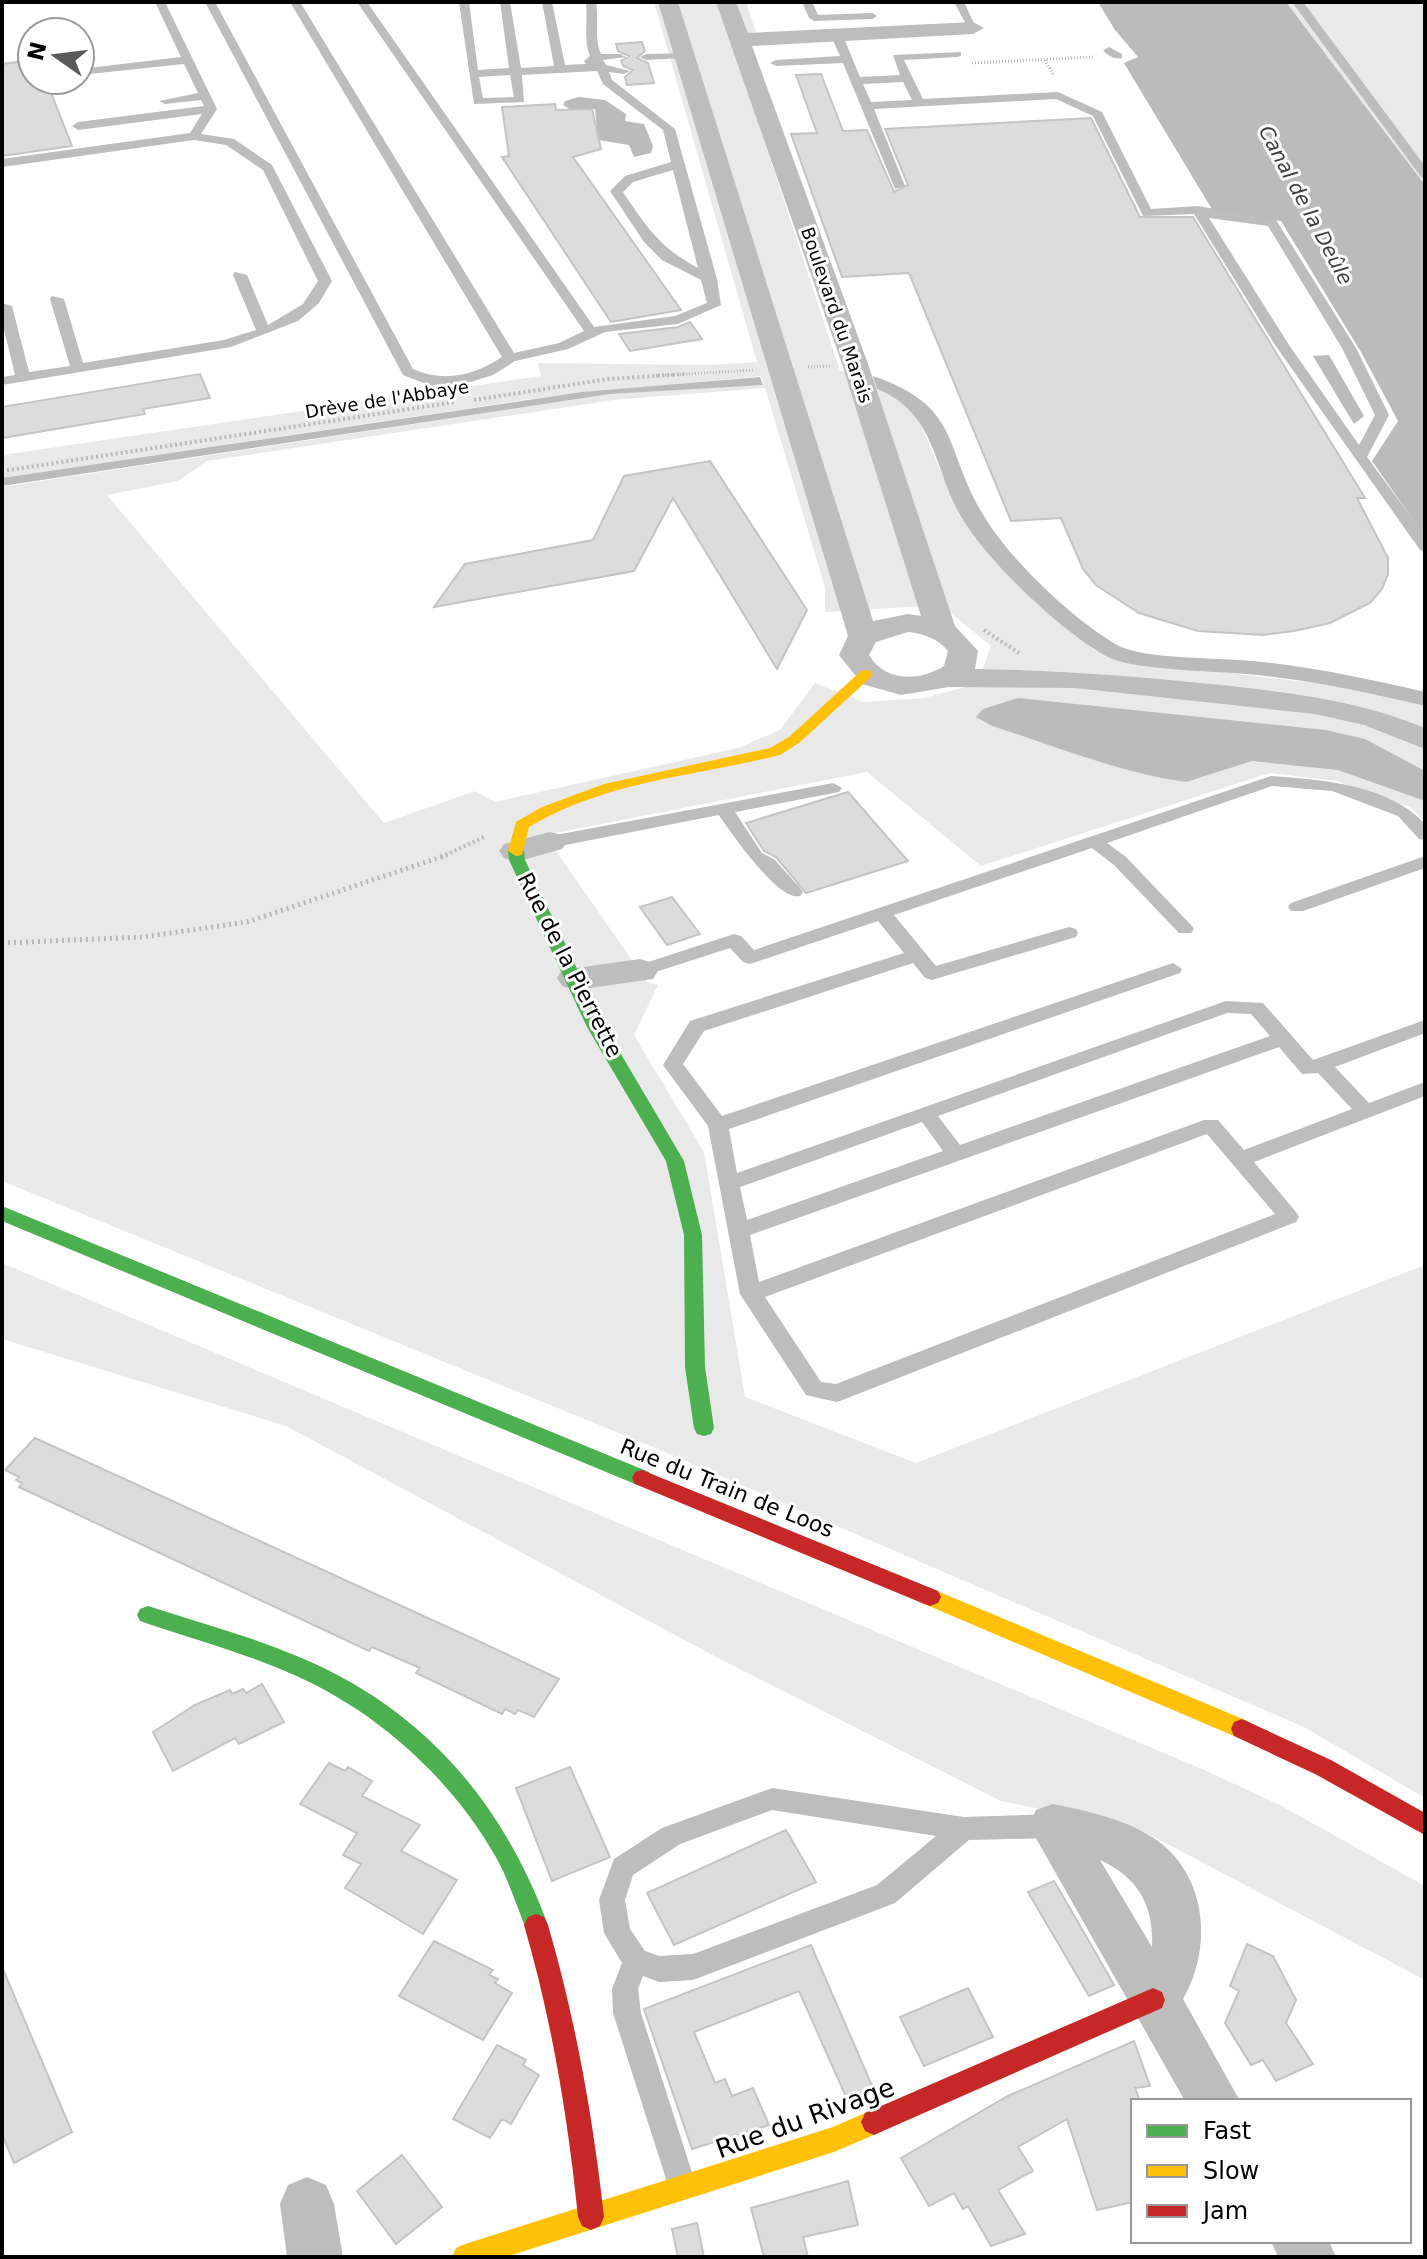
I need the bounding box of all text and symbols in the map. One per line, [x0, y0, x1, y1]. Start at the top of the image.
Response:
north arrow [16, 16, 96, 96]
text: N [23, 39, 51, 63]
water label: Canal de la Deûle [1254, 121, 1358, 289]
street label: Boulevard du Marais [797, 224, 877, 406]
street label: Drève de l'Abbaye [304, 376, 470, 422]
street label: Rue de la Pierrette [513, 869, 627, 1061]
street label: Rue du Train de Loos [617, 1434, 837, 1542]
street label: Rue du Rivage [712, 2072, 898, 2164]
legend [1131, 2099, 1411, 2243]
text: Fast [1203, 2117, 1251, 2145]
text: Slow [1203, 2157, 1259, 2185]
text: Jam [1201, 2197, 1248, 2225]

